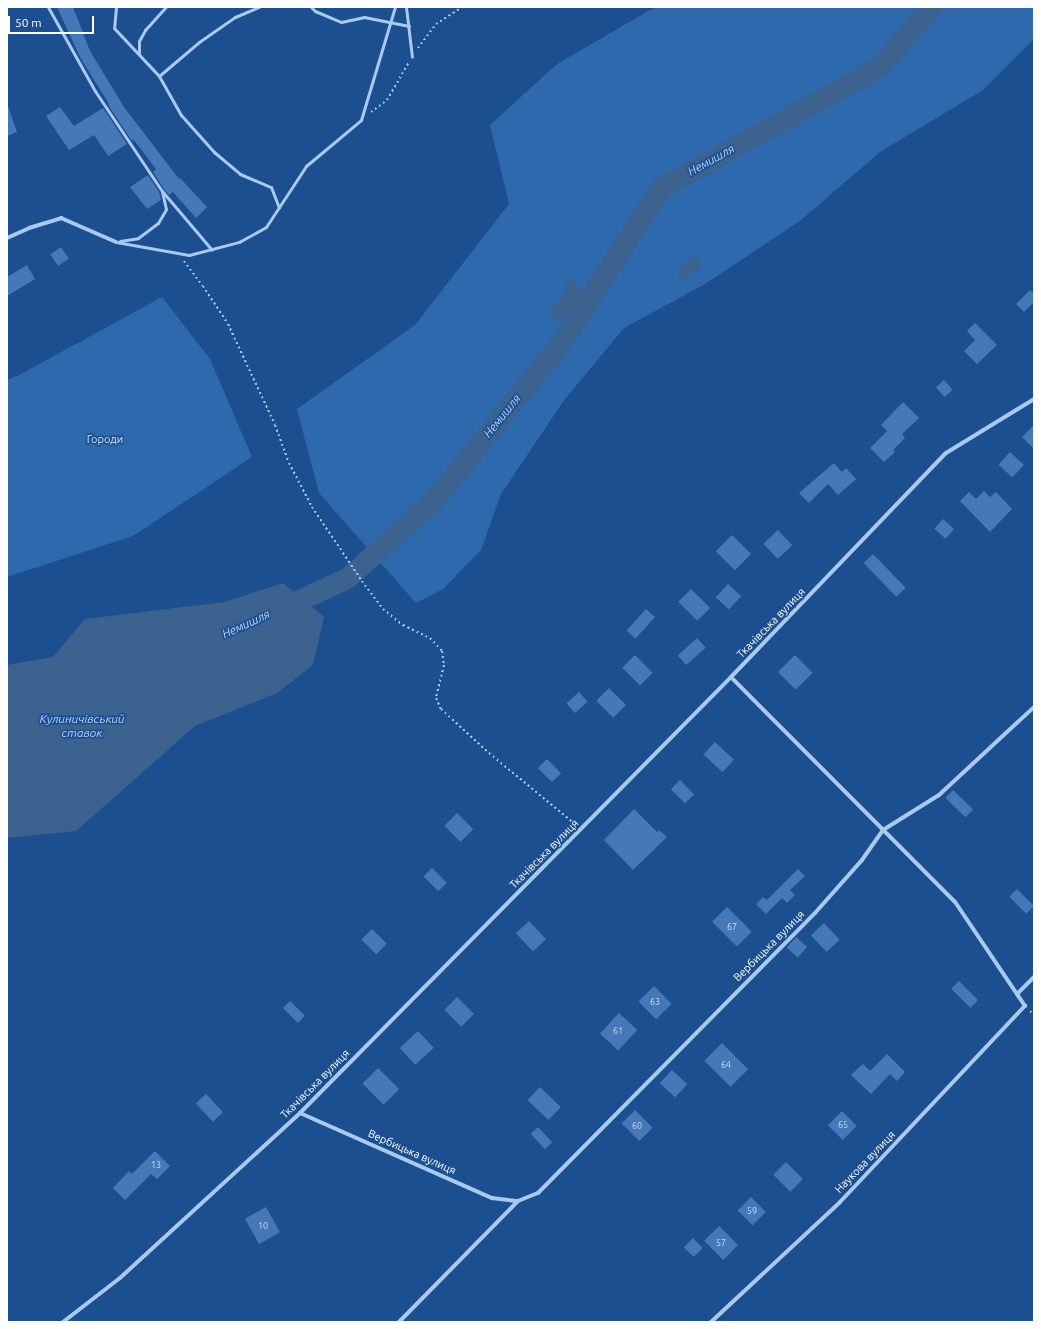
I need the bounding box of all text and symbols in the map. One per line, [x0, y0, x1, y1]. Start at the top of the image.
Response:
scale bar [10, 8, 96, 34]
text: 50 m [15, 16, 42, 29]
water label: Немишля [685, 141, 737, 179]
water label: Немишля [480, 392, 524, 440]
park label: Городи [87, 432, 123, 446]
street label: Ткачівська вулиця [734, 585, 808, 661]
water label: Немишля [220, 607, 272, 641]
water label: Кулиничівський ставок [39, 712, 125, 740]
street label: Ткачівська вулиця [507, 817, 581, 891]
street label: Вербицька вулиця [731, 908, 807, 984]
house number: 67 [727, 922, 737, 932]
house number: 63 [650, 997, 660, 1007]
house number: 61 [613, 1026, 623, 1036]
street label: Ткачівська вулиця [278, 1047, 352, 1121]
house number: 64 [721, 1060, 731, 1070]
house number: 65 [838, 1120, 848, 1130]
house number: 60 [632, 1121, 642, 1131]
street label: Вербицька вулиця [366, 1127, 458, 1177]
street label: Наукова вулиця [832, 1128, 898, 1196]
house number: 13 [151, 1160, 161, 1170]
house number: 59 [747, 1206, 757, 1216]
house number: 10 [258, 1221, 268, 1231]
house number: 57 [716, 1238, 726, 1248]

